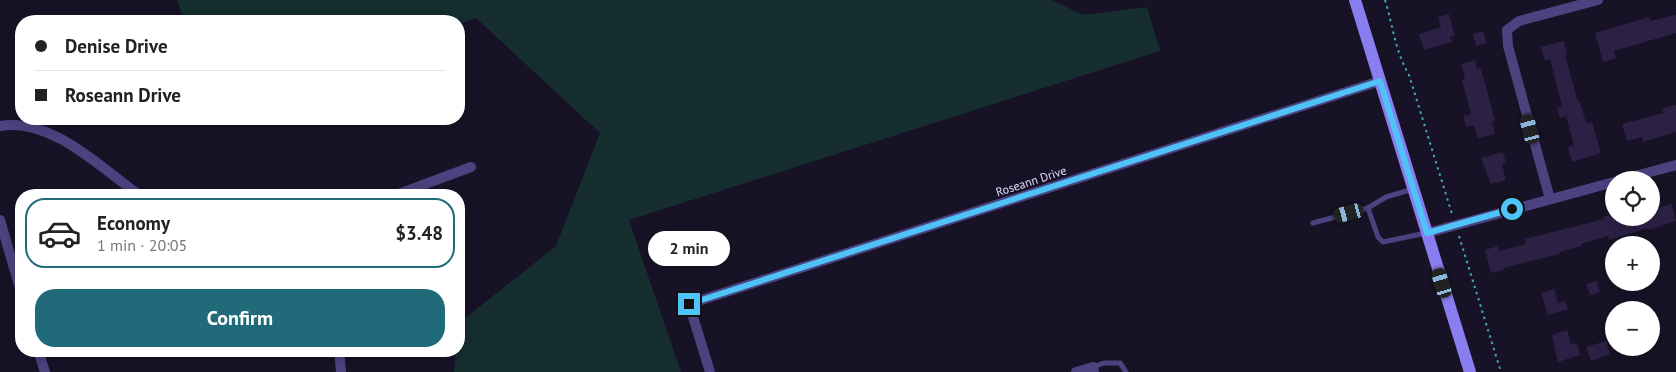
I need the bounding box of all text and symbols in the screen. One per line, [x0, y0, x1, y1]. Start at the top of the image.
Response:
text: Denise Drive [65, 34, 168, 58]
text: Roseann Drive [65, 83, 181, 107]
car [1518, 113, 1541, 145]
street label: Roseann Drive [994, 163, 1068, 199]
map controls [1605, 171, 1660, 356]
button: locate [1605, 171, 1660, 226]
route start [1501, 198, 1523, 220]
car [1332, 202, 1365, 224]
icon: car [37, 211, 82, 256]
text: Economy [97, 211, 170, 235]
text: $3.48 [395, 221, 443, 245]
callout: 2 min [648, 232, 730, 266]
text: 1 min · 20:05 [97, 235, 187, 255]
button: + [1605, 236, 1660, 291]
text: 2 min [669, 238, 709, 258]
car [1430, 266, 1453, 300]
button: Confirm [35, 289, 445, 347]
route end [678, 293, 700, 315]
button: − [1605, 301, 1660, 356]

